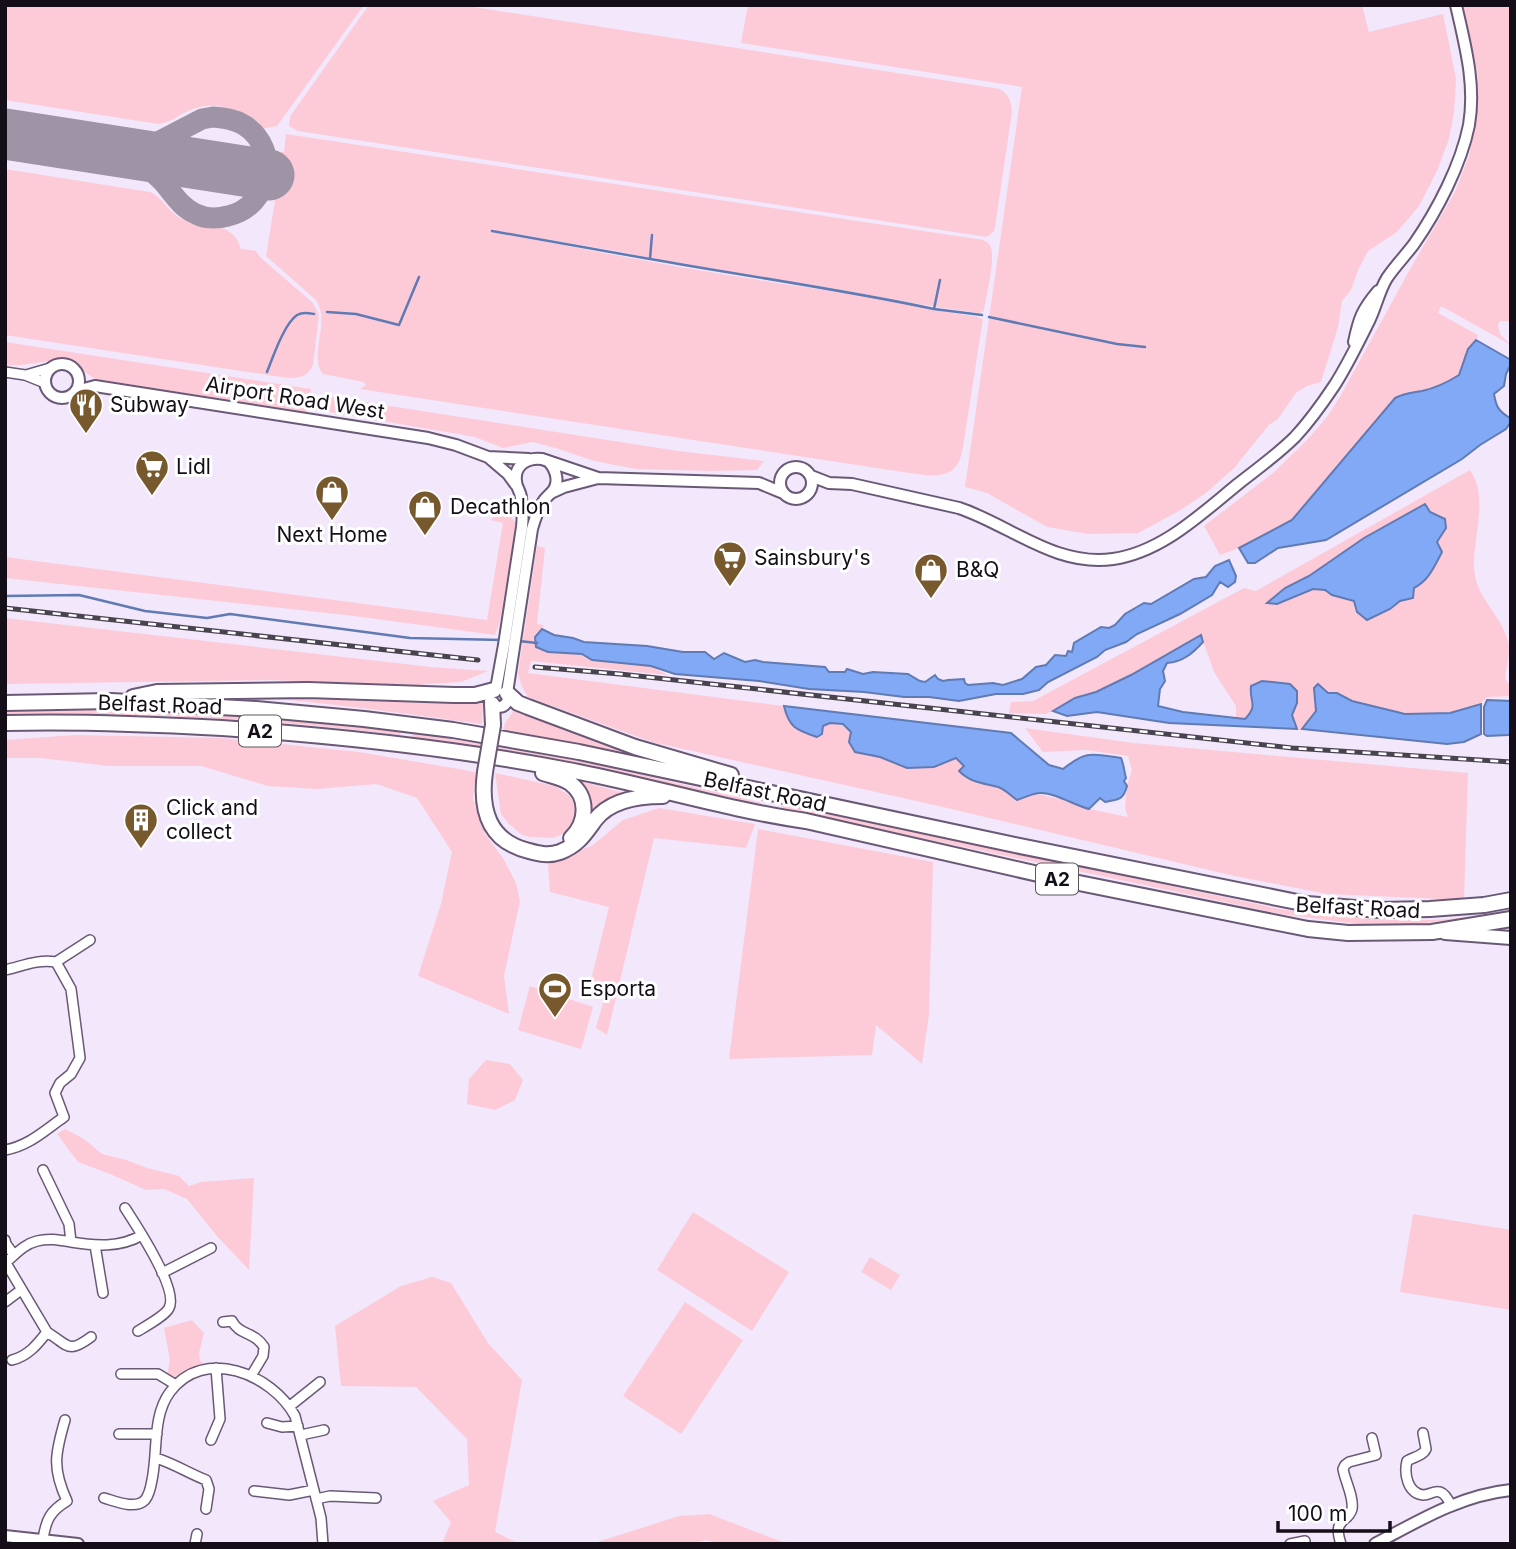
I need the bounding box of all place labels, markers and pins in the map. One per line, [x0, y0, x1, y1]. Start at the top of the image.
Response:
restaurant icon: Subway [67, 386, 105, 435]
place label: Subway [110, 392, 189, 417]
supermarket icon: Lidl [133, 448, 171, 497]
place label: Lidl [176, 454, 211, 479]
shop icon: Next Home [313, 473, 351, 522]
shop icon: Decathlon [406, 488, 444, 537]
place label: Decathlon [450, 494, 551, 519]
place label: Next Home [276, 522, 388, 547]
supermarket icon: Sainsbury's [711, 539, 749, 588]
place label: Sainsbury's [754, 545, 871, 570]
shop icon: B&Q [912, 551, 950, 600]
place label: B&Q [956, 557, 999, 582]
place label: Click and collect [166, 795, 258, 844]
building icon: Click and collect [122, 801, 160, 850]
sports icon: Esporta [536, 970, 574, 1019]
place label: Esporta [580, 976, 656, 1001]

